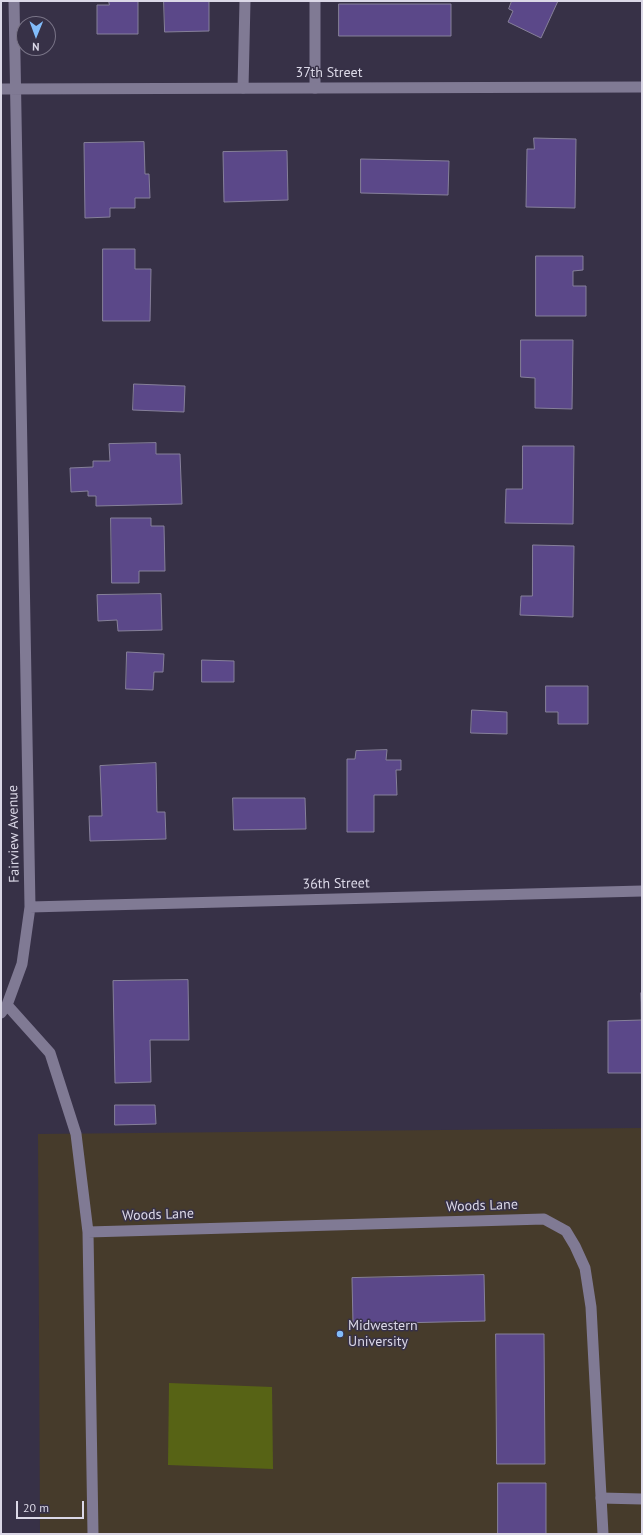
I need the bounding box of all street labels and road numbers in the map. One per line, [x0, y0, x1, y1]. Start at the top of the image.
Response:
street label: 37th Street [296, 65, 362, 81]
street label: Fairview Avenue [5, 785, 23, 883]
street label: 36th Street [302, 875, 370, 893]
street label: Woods Lane [446, 1196, 518, 1216]
street label: Woods Lane [122, 1205, 194, 1225]

